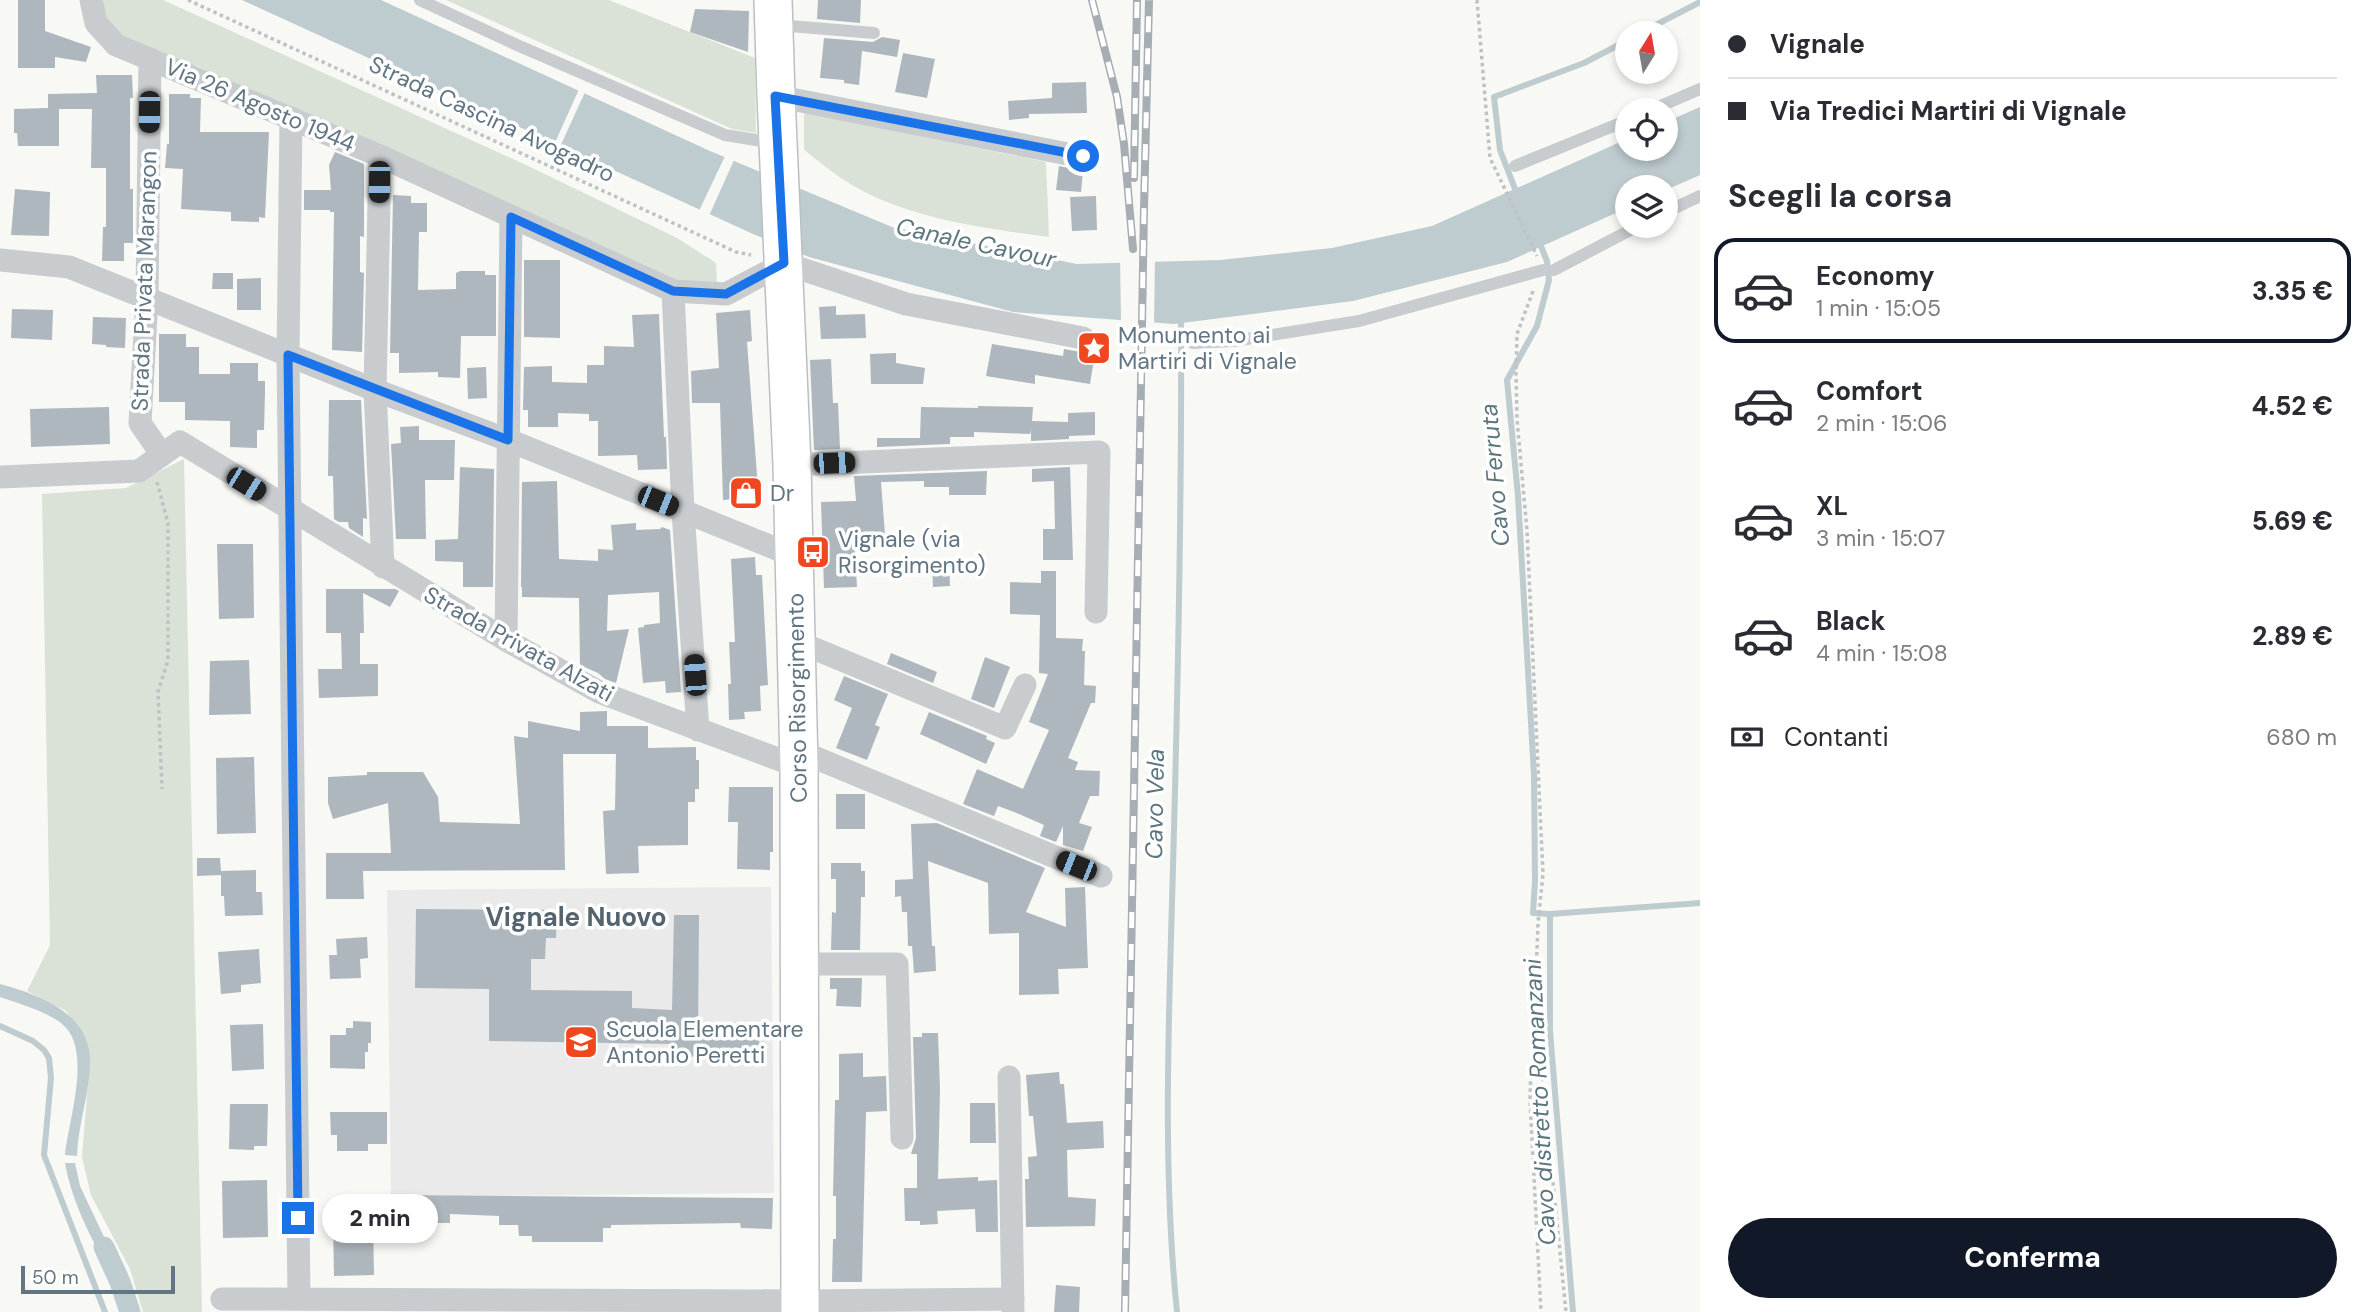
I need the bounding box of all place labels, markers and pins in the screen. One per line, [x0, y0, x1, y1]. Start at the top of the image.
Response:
place label: Monumento ai Martiri di Vignale [1118, 320, 1297, 376]
place icon: Monumento ai Martiri di Vignale [1075, 329, 1113, 367]
shop icon: Dr [727, 474, 765, 512]
place label: Dr [770, 478, 794, 508]
place label: Vignale (via Risorgimento) [838, 524, 986, 580]
bus stop icon: Vignale (via Risorgimento) [794, 533, 832, 571]
place label: Scuola Elementare Antonio Peretti [606, 1014, 804, 1070]
school or university icon: Scuola Elementare Antonio Peretti [562, 1023, 600, 1061]

